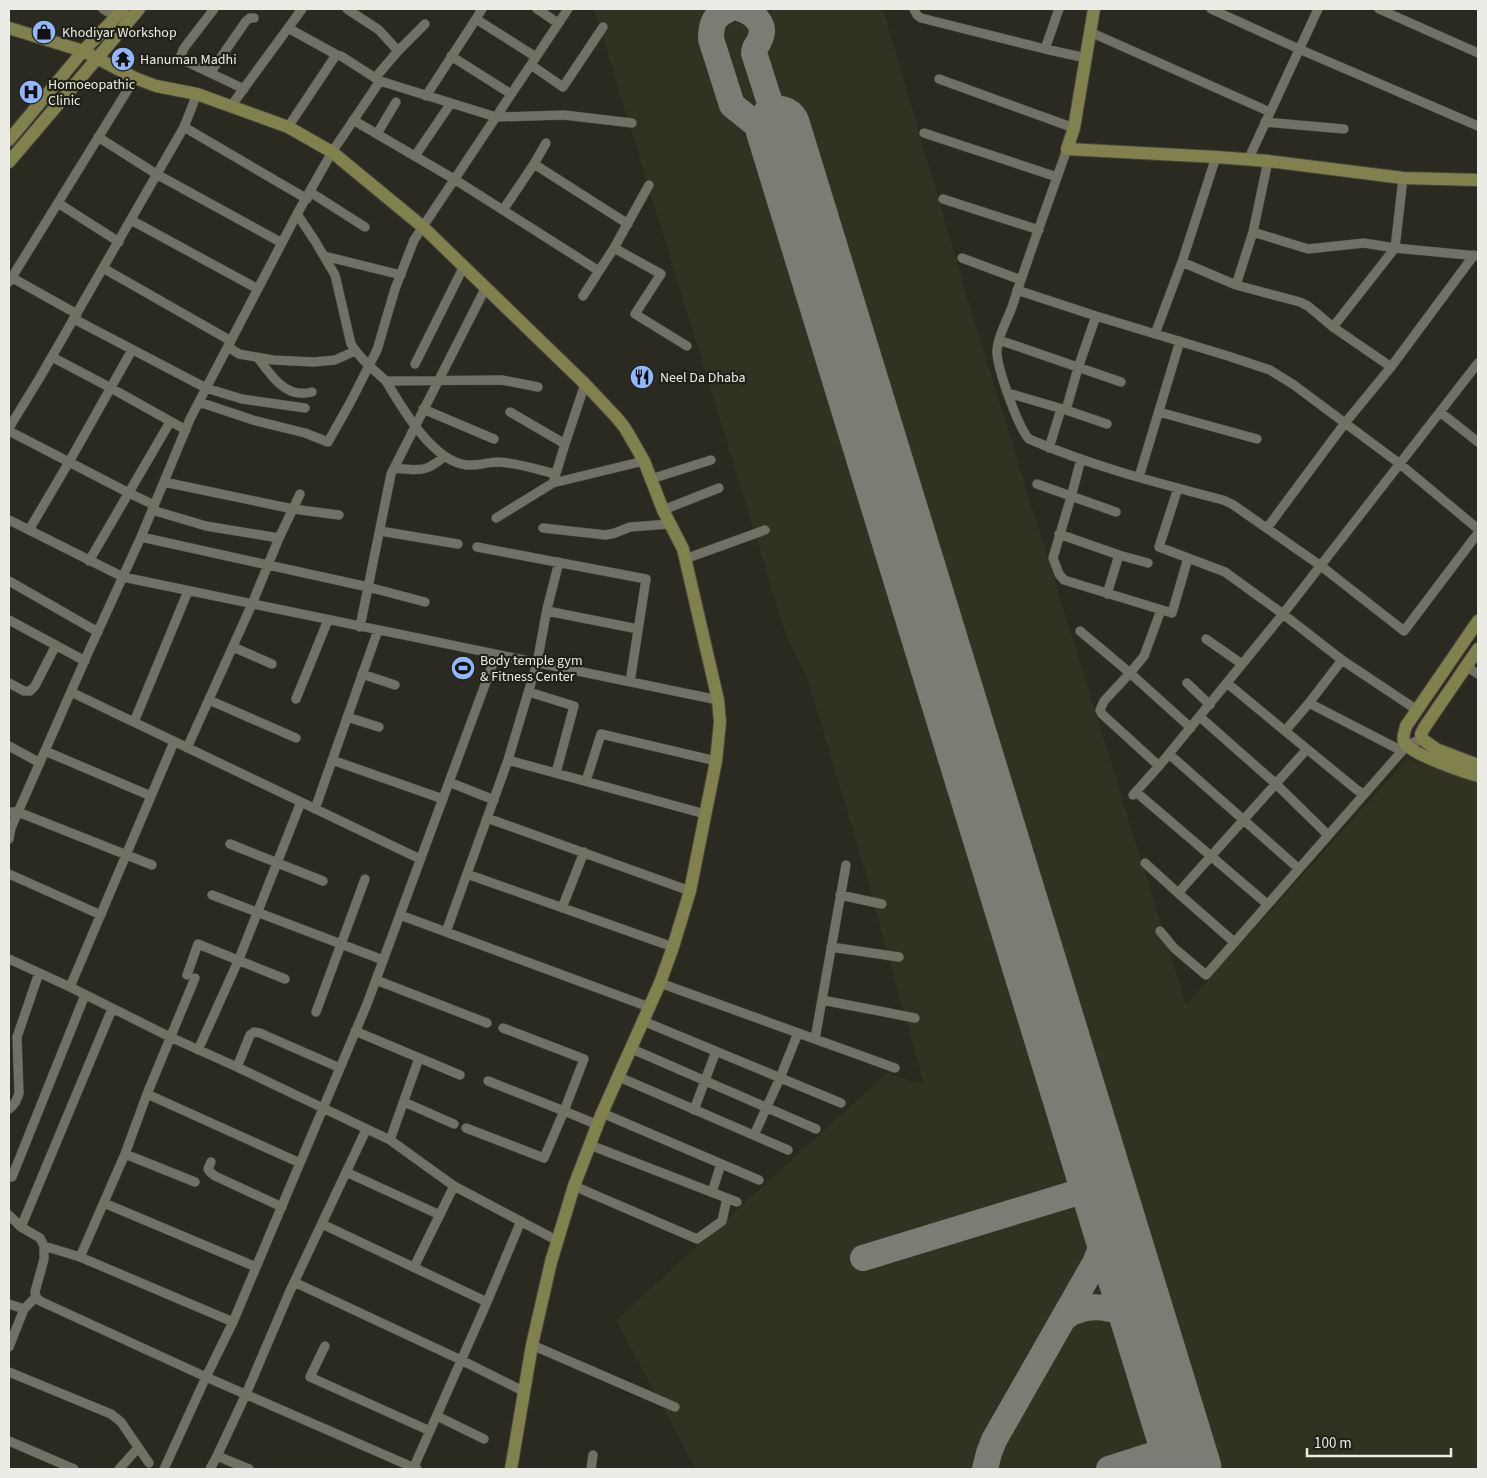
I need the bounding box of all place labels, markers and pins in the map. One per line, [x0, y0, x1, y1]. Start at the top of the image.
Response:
shop icon: Khodiyar Workshop [31, 19, 57, 45]
place label: Khodiyar Workshop [62, 23, 177, 43]
temple icon: Hanuman Madhi [110, 46, 136, 72]
place label: Hanuman Madhi [140, 50, 237, 70]
place label: Homoeopathic Clinic [48, 75, 136, 111]
hospital icon: Homoeopathic Clinic [18, 79, 44, 105]
restaurant icon: Neel Da Dhaba [629, 364, 655, 390]
place label: Neel Da Dhaba [660, 368, 746, 388]
place label: Body temple gym & Fitness Center [480, 651, 583, 687]
sports icon: Body temple gym & Fitness Center [450, 655, 476, 681]

